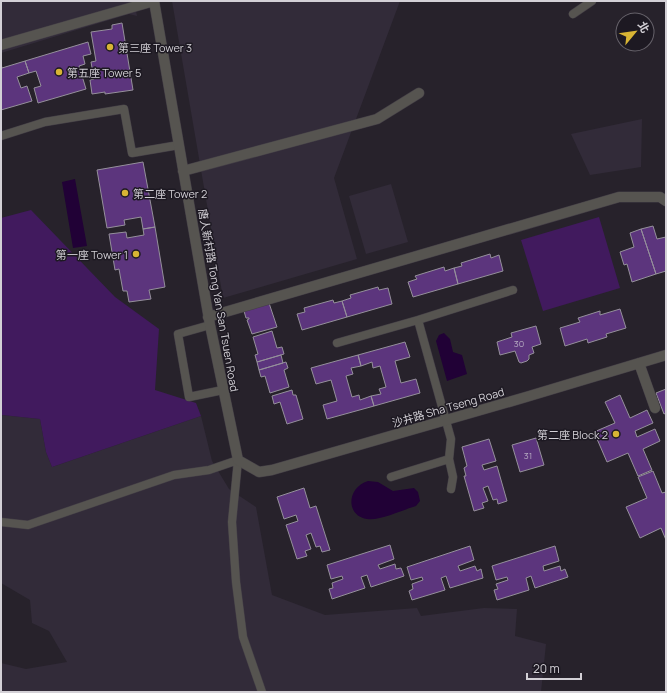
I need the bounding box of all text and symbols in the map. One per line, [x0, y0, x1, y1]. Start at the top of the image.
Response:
north arrow [615, 12, 655, 52]
text: 北 [635, 18, 653, 35]
place label: 第三座 Tower 3 [118, 40, 192, 55]
marker: 第三座 Tower 3 [105, 42, 115, 52]
place label: 第五座 Tower 5 [67, 65, 141, 80]
marker: 第五座 Tower 5 [54, 67, 64, 77]
place label: 第二座 Tower 2 [133, 186, 207, 201]
marker: 第二座 Tower 2 [120, 188, 130, 198]
street label: 唐人新村路 Tong Yan San Tsuen Road [195, 207, 243, 393]
place label: 第一座 Tower 1 [56, 247, 128, 262]
marker: 第一座 Tower 1 [131, 249, 141, 259]
house number: 30 [514, 337, 524, 350]
street label: 沙井路 Sha Tseng Road [390, 384, 506, 430]
place label: 第二座 Block 2 [537, 427, 608, 442]
marker: 第二座 Block 2 [611, 429, 621, 439]
house number: 31 [524, 449, 532, 462]
scale bar [527, 655, 581, 681]
text: 20 m [533, 660, 560, 677]

